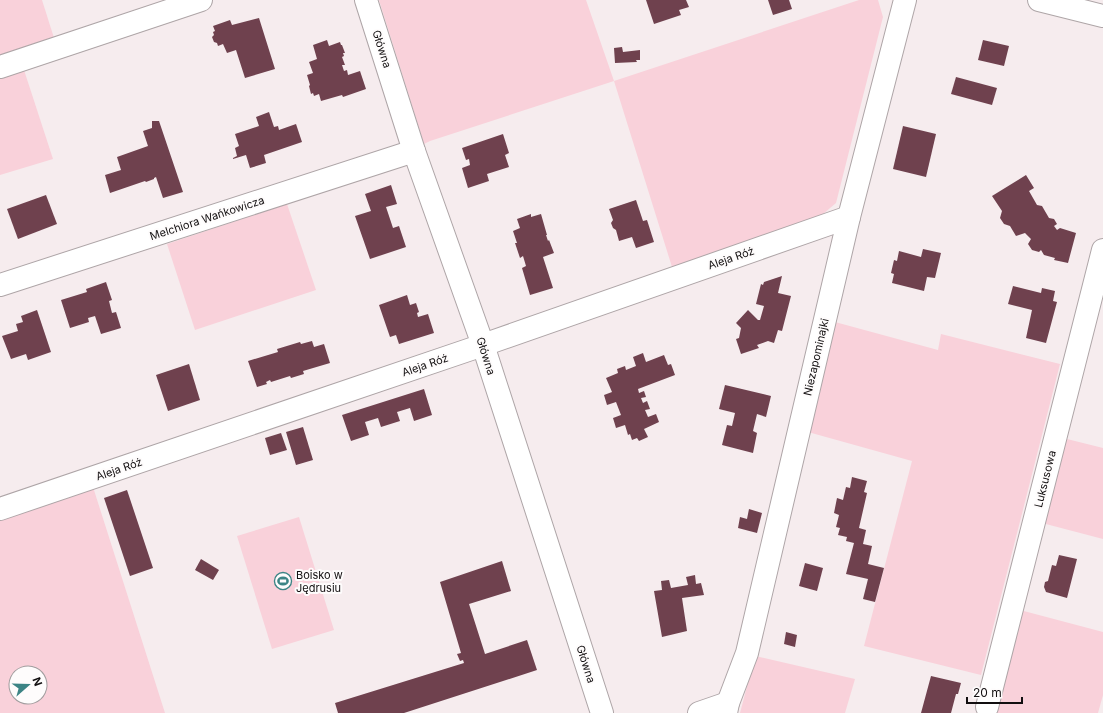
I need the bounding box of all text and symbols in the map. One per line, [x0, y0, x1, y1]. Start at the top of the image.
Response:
street label: Główna [369, 28, 395, 70]
street label: Melchiora Wańkowicza [148, 193, 266, 243]
street label: Aleja Róż [706, 244, 756, 272]
street label: Niezapominajki [800, 317, 832, 397]
street label: Główna [473, 335, 499, 377]
street label: Aleja Róż [400, 351, 450, 379]
street label: Luksusowa [1031, 449, 1059, 509]
street label: Aleja Róż [94, 455, 144, 483]
place label: Boisko w Jędrusiu [296, 568, 343, 595]
sports icon: Boisko w Jędrusiu [273, 571, 293, 591]
street label: Główna [573, 643, 599, 685]
north arrow [8, 665, 48, 705]
text: N [29, 675, 45, 688]
scale bar [967, 679, 1022, 705]
text: 20 m [973, 685, 1002, 700]

